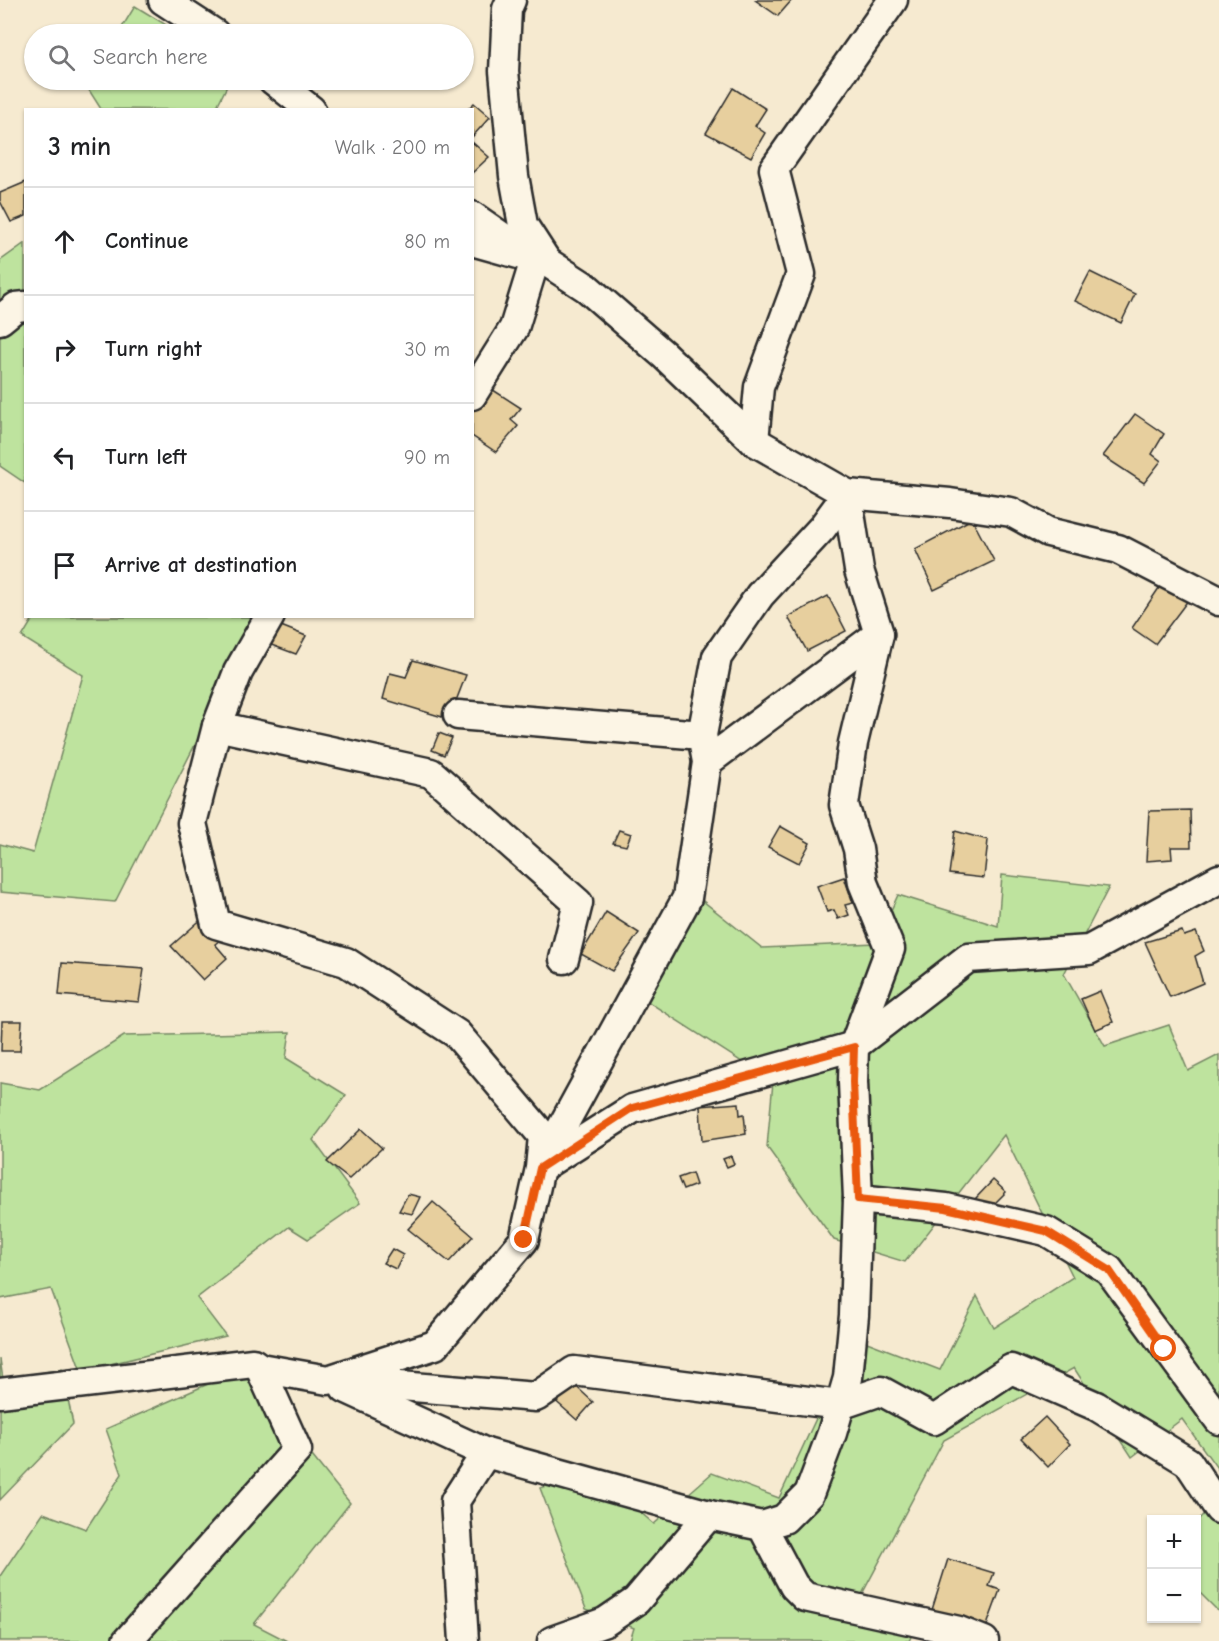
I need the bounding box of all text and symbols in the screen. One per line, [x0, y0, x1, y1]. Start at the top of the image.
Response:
search box [24, 24, 474, 90]
icon: search [45, 41, 78, 74]
text: Search here [93, 44, 208, 70]
text: 3 min [48, 132, 111, 162]
text: Walk · 200 m [335, 136, 450, 159]
icon: ahead [48, 225, 81, 258]
text: Continue [105, 228, 188, 254]
text: 80 m [404, 230, 450, 253]
icon: right [48, 333, 81, 366]
text: Turn right [105, 336, 202, 362]
text: 30 m [404, 338, 450, 361]
icon: left [48, 441, 81, 474]
text: Turn left [105, 444, 187, 470]
text: 90 m [404, 446, 450, 469]
icon: arrive [48, 549, 81, 582]
text: Arrive at destination [105, 552, 297, 578]
route end [510, 1226, 536, 1252]
route start [1150, 1335, 1176, 1361]
map controls [1147, 1515, 1201, 1623]
button: + [1147, 1515, 1201, 1569]
button: − [1147, 1569, 1201, 1623]

